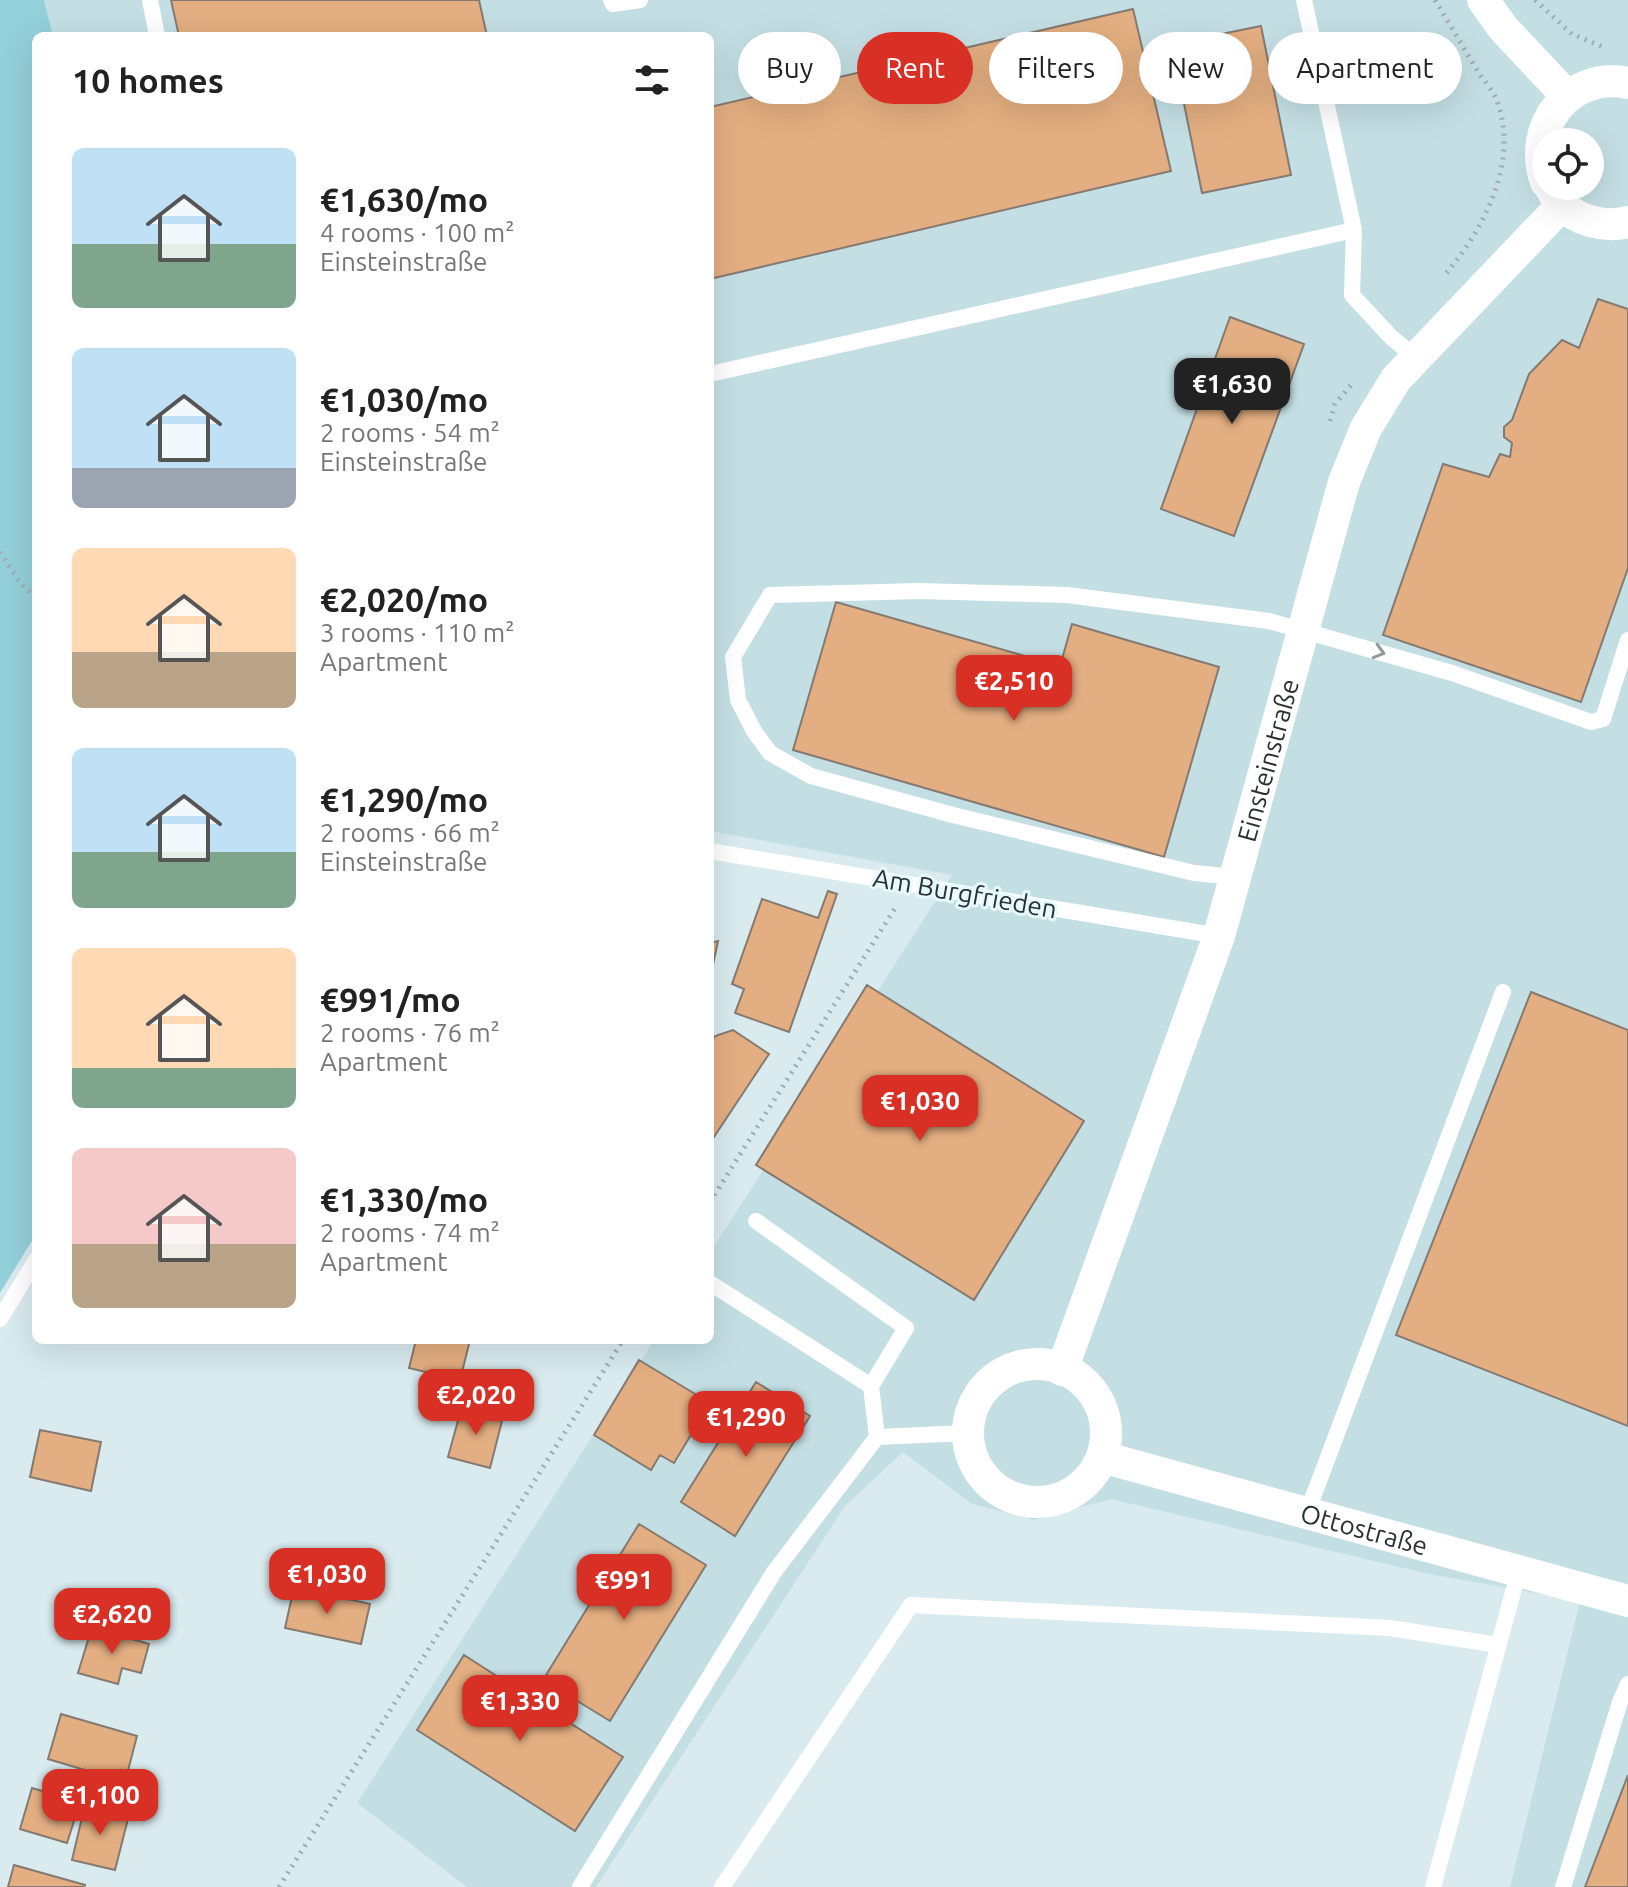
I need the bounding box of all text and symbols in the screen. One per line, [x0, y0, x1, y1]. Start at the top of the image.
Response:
chip: Buy [738, 32, 841, 104]
chip: Rent [857, 32, 973, 104]
chip: Filters [989, 32, 1123, 104]
chip: New [1139, 32, 1252, 104]
chip: Apartment [1268, 32, 1462, 104]
icon: filters [630, 58, 674, 102]
text: 10 homes [72, 61, 224, 99]
map controls [1532, 128, 1604, 200]
button: locate [1532, 128, 1604, 200]
icon: home [136, 180, 232, 276]
text: €1,630/mo [320, 180, 488, 218]
text: 4 rooms · 100 m² [320, 218, 515, 247]
text: Einsteinstraße [320, 247, 487, 276]
pin: €1,630 [1167, 358, 1297, 426]
text: €1,630 [1192, 369, 1272, 398]
icon: home [136, 380, 232, 476]
text: €1,030/mo [320, 380, 488, 418]
text: 2 rooms · 54 m² [320, 418, 500, 447]
text: Einsteinstraße [320, 447, 487, 476]
icon: home [136, 580, 232, 676]
text: €2,020/mo [320, 580, 488, 618]
text: 3 rooms · 110 m² [320, 618, 515, 647]
one-way arrow [1371, 643, 1385, 659]
text: Apartment [320, 647, 447, 676]
pin: €2,510 [949, 655, 1079, 723]
text: €2,510 [974, 666, 1054, 695]
street label: Einsteinstraße [1231, 675, 1304, 845]
icon: home [136, 780, 232, 876]
text: €1,290/mo [320, 780, 488, 818]
text: 2 rooms · 66 m² [320, 818, 500, 847]
text: Einsteinstraße [320, 847, 487, 876]
street label: Am Burgfrieden [871, 863, 1059, 923]
icon: home [136, 980, 232, 1076]
text: €991/mo [320, 980, 461, 1018]
text: 2 rooms · 76 m² [320, 1018, 500, 1047]
text: Apartment [320, 1047, 447, 1076]
pin: €1,030 [855, 1075, 985, 1143]
text: €1,030 [880, 1086, 960, 1115]
icon: home [136, 1180, 232, 1276]
text: €1,330/mo [320, 1180, 488, 1218]
text: 2 rooms · 74 m² [320, 1218, 500, 1247]
text: Apartment [320, 1247, 447, 1276]
pin: €2,020 [411, 1369, 541, 1437]
text: €2,020 [436, 1380, 516, 1409]
pin: €1,290 [681, 1391, 811, 1459]
text: €1,290 [706, 1402, 786, 1431]
street label: Ottostraße [1298, 1498, 1431, 1560]
pin: €1,030 [262, 1548, 392, 1616]
pin: €991 [577, 1554, 671, 1622]
text: €1,030 [287, 1559, 367, 1588]
text: €991 [595, 1565, 653, 1594]
pin: €2,620 [47, 1588, 177, 1656]
text: €2,620 [72, 1599, 152, 1628]
pin: €1,330 [455, 1675, 585, 1743]
text: €1,330 [480, 1686, 560, 1715]
pin: €1,100 [35, 1769, 165, 1837]
text: €1,100 [60, 1780, 140, 1809]

